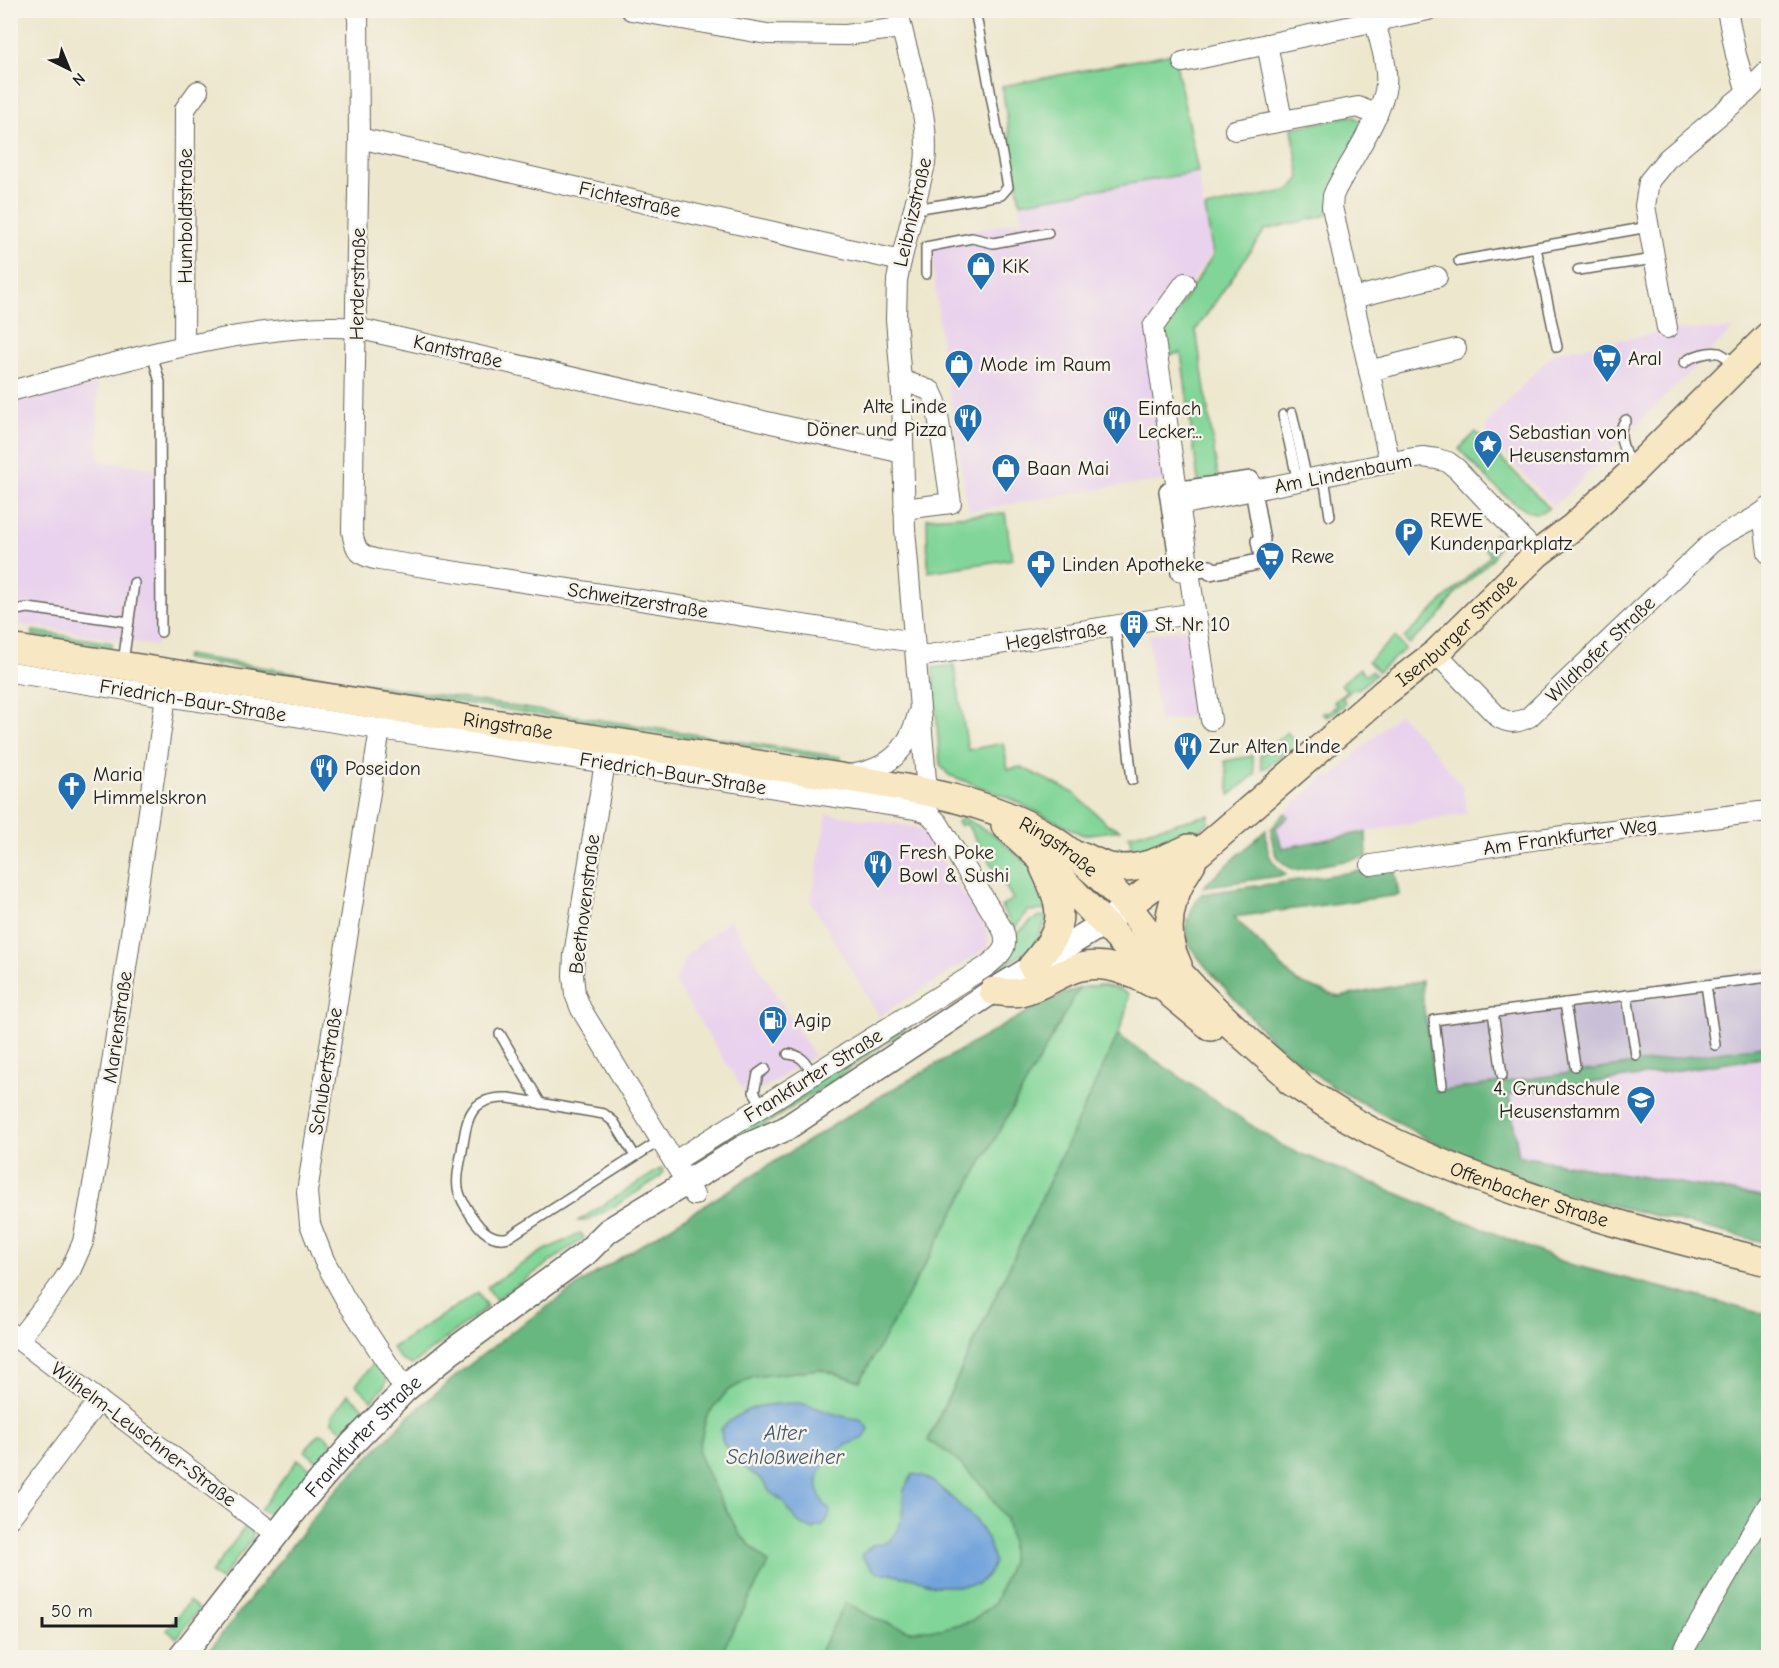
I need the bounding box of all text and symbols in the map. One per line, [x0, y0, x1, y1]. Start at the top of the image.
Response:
north arrow [39, 39, 99, 99]
text: N [69, 69, 89, 89]
street label: Humboldtstraße [174, 148, 197, 284]
street label: Leibnizstraße [889, 155, 936, 269]
street label: Fichtestraße [577, 177, 683, 222]
street label: Herderstraße [345, 227, 370, 341]
shop icon: KiK [965, 250, 997, 292]
place label: KiK [1002, 255, 1029, 278]
street label: Kantstraße [411, 330, 505, 373]
supermarket icon: Aral [1591, 342, 1623, 384]
place label: Aral [1628, 347, 1662, 370]
shop icon: Mode im Raum [943, 348, 975, 390]
place label: Mode im Raum [980, 353, 1111, 376]
place label: Alte Linde Döner und Pizza [807, 395, 947, 441]
place label: Einfach Lecker... [1138, 397, 1202, 443]
restaurant icon: Alte Linde Döner und Pizza [952, 402, 984, 444]
restaurant icon: Einfach Lecker... [1101, 404, 1133, 446]
place label: Sebastian von Heusenstamm [1509, 421, 1630, 467]
place icon: Sebastian von Heusenstamm [1472, 428, 1504, 470]
street label: Am Lindenbaum [1272, 449, 1414, 498]
shop icon: Baan Mai [990, 452, 1022, 494]
place label: Baan Mai [1027, 457, 1109, 480]
place label: REWE Kundenparkplatz [1430, 509, 1573, 555]
parking icon: REWE Kundenparkplatz [1393, 516, 1425, 558]
supermarket icon: Rewe [1254, 540, 1286, 582]
place label: Rewe [1291, 545, 1334, 568]
pharmacy icon: Linden Apotheke [1025, 548, 1057, 590]
place label: Linden Apotheke [1062, 553, 1204, 576]
street label: Isenburger Straße [1392, 569, 1522, 692]
street label: Schweitzerstraße [566, 578, 710, 623]
street label: Wildhofer Straße [1541, 591, 1660, 707]
building icon: St. Nr. 10 [1118, 608, 1150, 650]
place label: St. Nr. 10 [1155, 613, 1230, 636]
street label: Hegelstraße [1004, 616, 1108, 655]
street label: Friedrich-Baur-Straße [98, 674, 288, 727]
street label: Ringstraße [461, 707, 555, 744]
restaurant icon: Zur Alten Linde [1172, 730, 1204, 772]
place label: Zur Alten Linde [1209, 735, 1341, 758]
street label: Friedrich-Baur-Straße [578, 747, 768, 800]
restaurant icon: Poseidon [308, 752, 340, 794]
place label: Poseidon [345, 757, 421, 780]
place label: Maria Himmelskron [93, 763, 207, 809]
church icon: Maria Himmelskron [56, 770, 88, 812]
street label: Ringstraße [1015, 812, 1103, 882]
street label: Am Frankfurter Weg [1482, 813, 1658, 860]
street label: Beethovenstraße [565, 833, 604, 975]
place label: Fresh Poke Bowl & Sushi [899, 841, 1009, 887]
restaurant icon: Fresh Poke Bowl & Sushi [862, 848, 894, 890]
street label: Marienstraße [98, 969, 137, 1085]
fuel station icon: Agip [757, 1004, 789, 1046]
street label: Schubertstraße [304, 1006, 347, 1136]
place label: Agip [794, 1009, 831, 1032]
street label: Frankfurter Straße [740, 1024, 887, 1127]
place label: 4. Grundschule Heusenstamm [1493, 1077, 1620, 1123]
school or university icon: 4. Grundschule Heusenstamm [1625, 1084, 1657, 1126]
street label: Offenbacher Straße [1447, 1157, 1611, 1232]
street label: Wilhelm-Leuschner-Straße [47, 1357, 241, 1512]
street label: Frankfurter Straße [300, 1371, 426, 1502]
water label: Alter Schloßweiher [726, 1421, 845, 1469]
scale bar [42, 1590, 176, 1628]
text: 50 m [51, 1601, 93, 1622]

